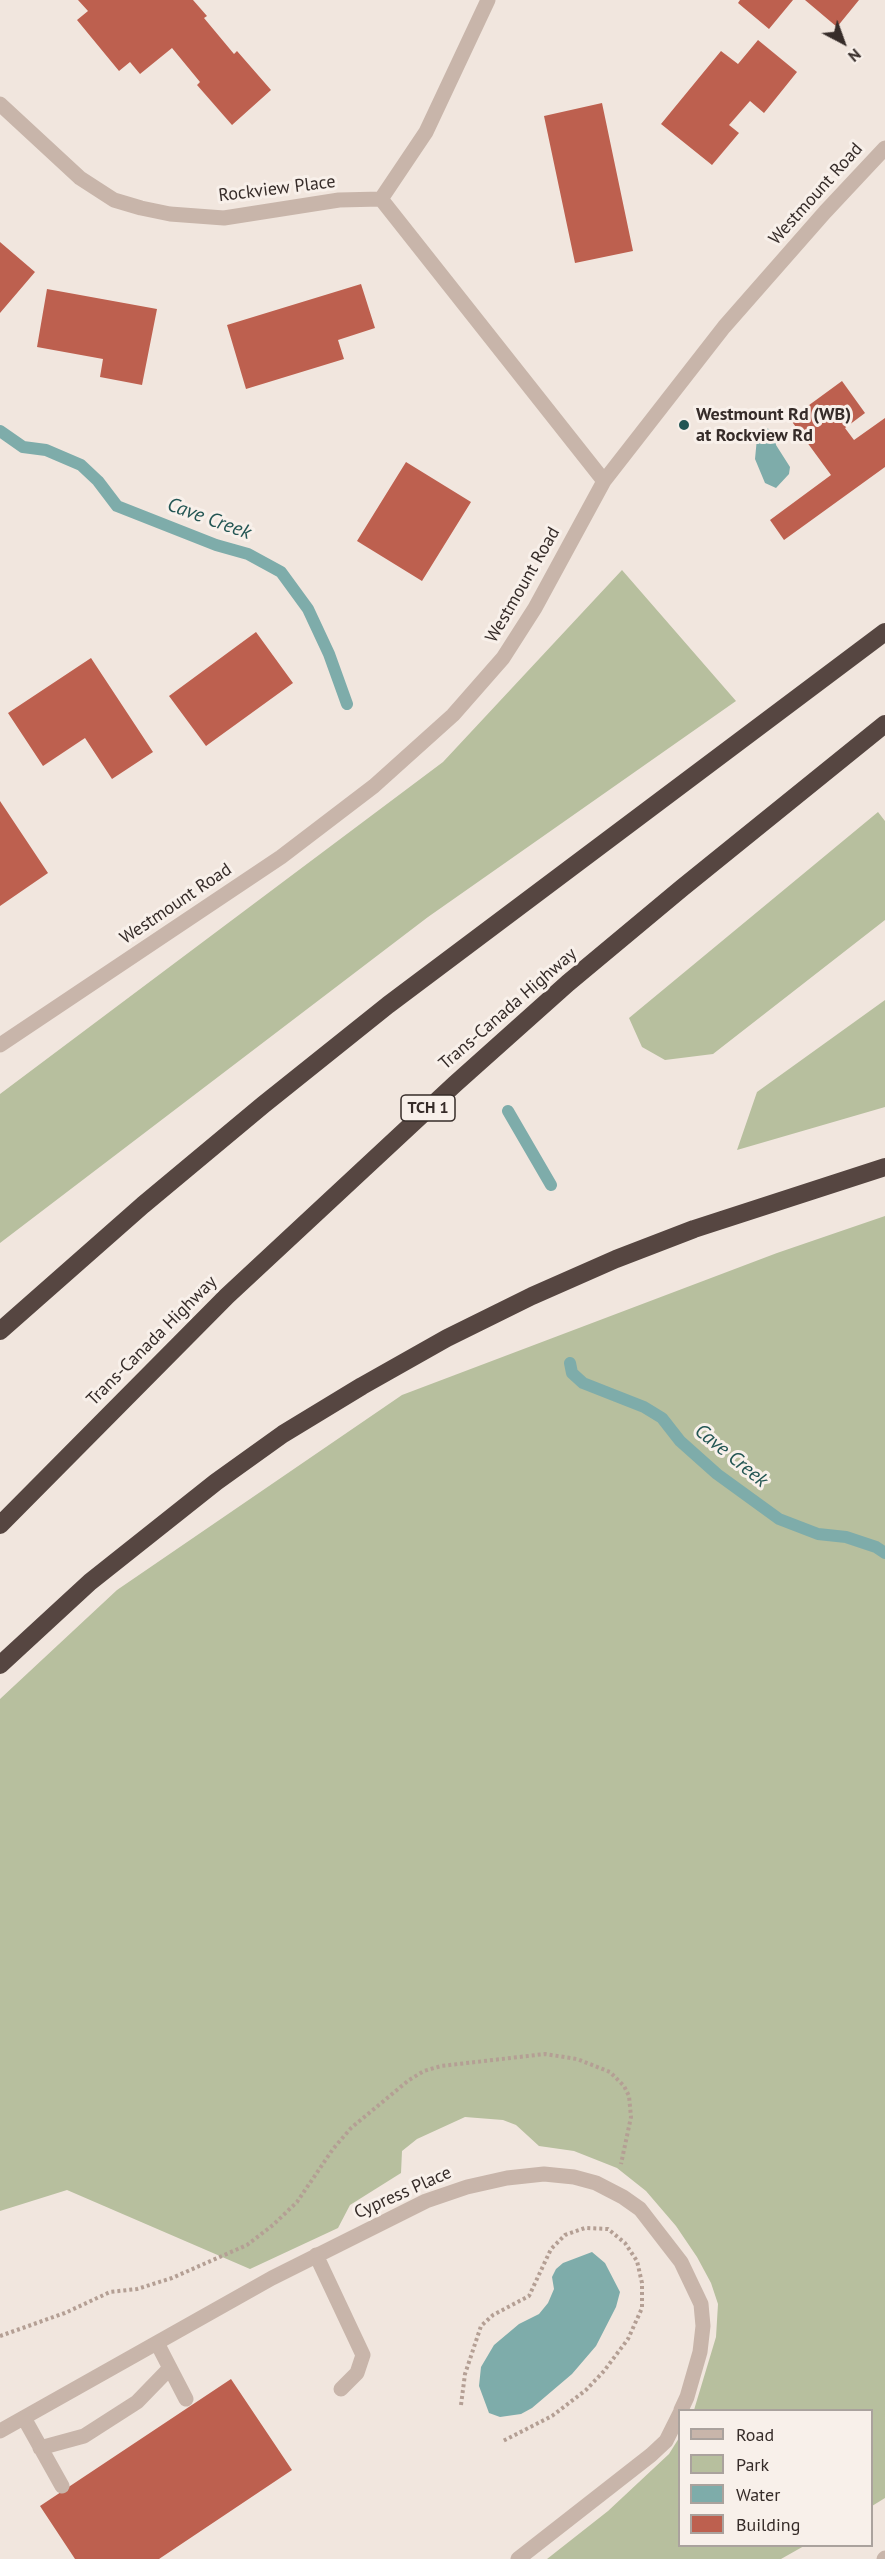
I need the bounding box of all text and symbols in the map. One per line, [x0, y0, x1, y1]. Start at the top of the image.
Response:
north arrow [813, 12, 873, 72]
text: N [844, 45, 865, 67]
street label: Westmount Road [765, 139, 867, 249]
street label: Rockview Place [217, 171, 337, 207]
place label: Westmount Rd (WB) at Rockview Rd [696, 404, 851, 446]
marker: Westmount Rd (WB) at Rockview Rd [677, 418, 691, 432]
water label: Cave Creek [164, 493, 254, 545]
street label: Westmount Road [481, 523, 565, 647]
street label: Westmount Road [116, 859, 236, 949]
street label: Trans-Canada Highway [435, 943, 581, 1075]
road number: TCH 1 [401, 1095, 455, 1121]
street label: Trans-Canada Highway [82, 1271, 222, 1411]
water label: Cave Creek [689, 1419, 773, 1493]
street label: Cypress Place [351, 2162, 455, 2224]
legend [678, 2409, 873, 2547]
text: Road [736, 2423, 774, 2446]
text: Park [736, 2453, 769, 2476]
text: Water [736, 2483, 780, 2506]
text: Building [736, 2513, 800, 2536]

